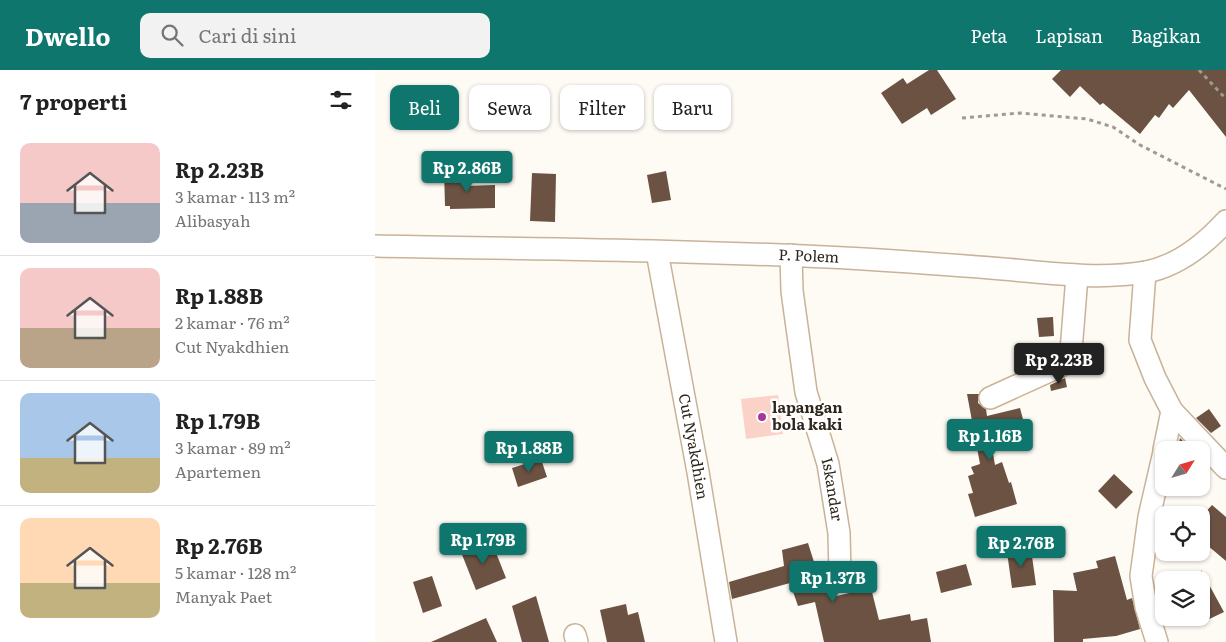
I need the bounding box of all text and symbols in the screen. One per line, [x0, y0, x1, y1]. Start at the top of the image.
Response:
search box [140, 13, 490, 58]
text: Dwello [25, 18, 110, 53]
icon: search [158, 21, 186, 49]
text: Cari di sini [198, 21, 296, 49]
text: Peta [971, 22, 1007, 49]
text: Lapisan [1035, 22, 1103, 49]
text: Bagikan [1131, 22, 1201, 49]
text: 7 properti [20, 85, 127, 116]
chip: Beli [390, 85, 459, 130]
chip: Sewa [469, 85, 550, 130]
chip: Filter [560, 85, 644, 130]
chip: Baru [654, 85, 731, 130]
icon: filters [327, 86, 355, 114]
pin: Rp 2.86B [415, 150, 519, 193]
text: Rp 2.23B [175, 153, 264, 184]
text: Rp 2.86B [432, 155, 502, 179]
icon: home [60, 163, 120, 223]
text: 3 kamar · 113 m² [175, 184, 295, 208]
text: Alibasyah [175, 208, 251, 232]
street label: P. Polem [778, 242, 840, 268]
text: Rp 1.88B [175, 279, 263, 310]
icon: home [60, 288, 120, 348]
text: 2 kamar · 76 m² [175, 310, 290, 334]
text: Cut Nyakdhien [175, 334, 289, 358]
pin: Rp 2.23B [1007, 342, 1111, 385]
text: Rp 2.23B [1025, 347, 1093, 371]
street label: Cut Nyakdhien [674, 392, 715, 501]
place label: lapangan bola kaki [772, 395, 843, 435]
text: Rp 1.79B [175, 404, 260, 435]
marker: lapangan bola kaki [756, 411, 768, 423]
icon: home [60, 413, 120, 473]
pin: Rp 1.16B [938, 418, 1042, 461]
text: Rp 1.16B [958, 423, 1022, 447]
pin: Rp 1.88B [477, 430, 581, 473]
text: 3 kamar · 89 m² [175, 435, 291, 459]
text: Rp 1.88B [495, 435, 563, 459]
north arrow [1155, 441, 1210, 496]
map controls [1155, 441, 1210, 626]
street label: Iskandar [817, 454, 850, 523]
text: Apartemen [175, 459, 261, 483]
button: locate [1155, 506, 1210, 561]
pin: Rp 1.79B [431, 522, 535, 565]
pin: Rp 2.76B [969, 526, 1073, 568]
text: Rp 1.79B [450, 527, 516, 551]
text: Rp 2.76B [175, 529, 263, 560]
text: Rp 2.76B [988, 530, 1054, 554]
icon: home [60, 538, 120, 598]
text: 5 kamar · 128 m² [175, 560, 296, 584]
pin: Rp 1.37B [781, 560, 885, 603]
text: Rp 1.37B [800, 565, 866, 589]
button: layers [1155, 571, 1210, 626]
text: Manyak Paet [175, 584, 272, 608]

